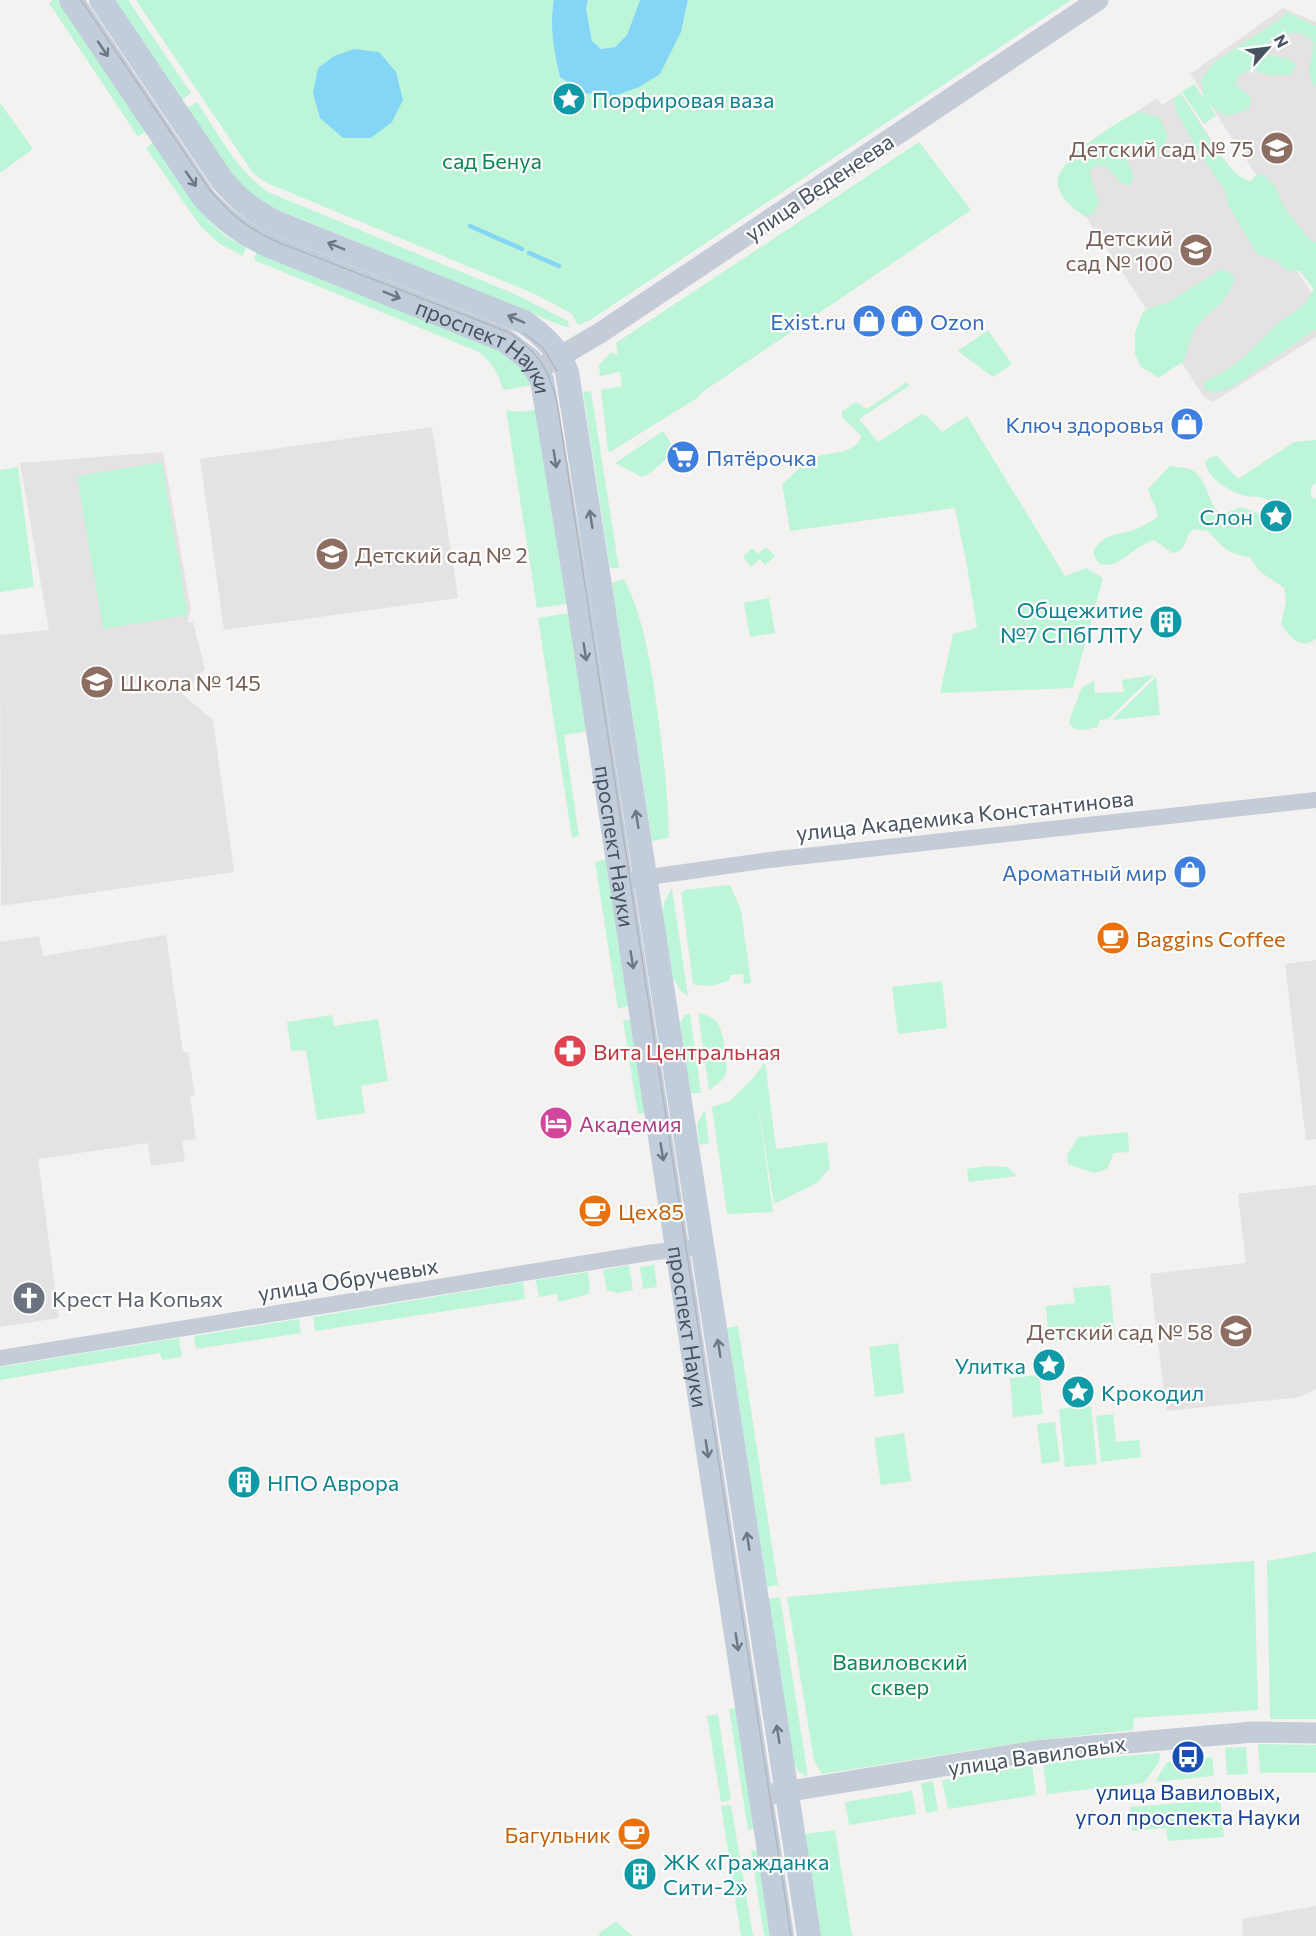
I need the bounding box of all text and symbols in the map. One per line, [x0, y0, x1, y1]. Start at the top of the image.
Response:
north arrow [1238, 18, 1298, 78]
text: N [1270, 31, 1293, 50]
one-way arrow [97, 40, 109, 56]
place icon: Порфировая ваза [551, 81, 587, 117]
place label: Порфировая ваза [592, 86, 774, 113]
street label: улица Веденеева [740, 127, 898, 247]
school or university icon: Детский сад № 75 [1259, 130, 1295, 166]
place label: Детский сад № 75 [1069, 135, 1254, 162]
park label: сад Бенуа [442, 147, 542, 174]
one-way arrow [185, 171, 197, 187]
place label: Детский сад № 100 [1066, 224, 1173, 276]
school or university icon: Детский сад № 100 [1178, 232, 1214, 268]
one-way arrow [327, 240, 345, 251]
one-way arrow [383, 290, 401, 301]
street label: проспект Науки [412, 293, 558, 396]
shop icon: Exist.ru [851, 303, 887, 339]
shop icon: Ozon [889, 303, 925, 339]
place label: Exist.ru [770, 308, 846, 335]
place label: Ozon [930, 308, 985, 335]
one-way arrow [508, 313, 526, 324]
shop icon: Ключ здоровья [1169, 406, 1205, 442]
place label: Ключ здоровья [1005, 411, 1164, 438]
supermarket icon: Пятёрочка [665, 439, 701, 475]
place label: Пятёрочка [706, 444, 817, 471]
one-way arrow [550, 449, 561, 469]
place icon: Слон [1258, 498, 1294, 534]
place label: Слон [1200, 503, 1253, 530]
one-way arrow [586, 509, 597, 529]
school or university icon: Детский сад № 2 [314, 536, 350, 572]
place label: Детский сад № 2 [355, 541, 528, 568]
place label: Общежитие №7 СПбГЛТУ [1000, 596, 1143, 648]
building icon: Общежитие №7 СПбГЛТУ [1148, 604, 1184, 640]
one-way arrow [580, 642, 591, 661]
school or university icon: Школа № 145 [79, 664, 115, 700]
place label: Школа № 145 [120, 669, 261, 696]
street label: проспект Науки [590, 763, 641, 929]
street label: улица Академика Константинова [795, 784, 1135, 846]
one-way arrow [632, 810, 643, 830]
shop icon: Ароматный мир [1172, 854, 1208, 890]
place label: Ароматный мир [1002, 859, 1167, 886]
cafe icon: Baggins Coffee [1095, 920, 1131, 956]
place label: Baggins Coffee [1136, 925, 1286, 952]
one-way arrow [627, 949, 638, 969]
pharmacy icon: Вита Центральная [552, 1033, 588, 1069]
place label: Вита Центральная [593, 1038, 781, 1065]
hotel icon: Академия [538, 1105, 574, 1141]
place label: Академия [579, 1110, 682, 1137]
one-way arrow [657, 1142, 668, 1162]
cafe icon: Цех85 [577, 1193, 613, 1229]
place label: Цех85 [618, 1198, 684, 1225]
street label: проспект Науки [663, 1244, 715, 1409]
street label: улица Обручевых [256, 1251, 440, 1307]
church icon: Крест На Копьях [11, 1280, 47, 1316]
place label: Крест На Копьях [52, 1285, 223, 1312]
school or university icon: Детский сад № 58 [1218, 1313, 1254, 1349]
place label: Детский сад № 58 [1026, 1318, 1213, 1345]
one-way arrow [713, 1339, 724, 1359]
place icon: Улитка [1031, 1347, 1067, 1383]
place label: Улитка [954, 1352, 1026, 1379]
place icon: Крокодил [1060, 1374, 1096, 1410]
place label: Крокодил [1101, 1379, 1204, 1406]
one-way arrow [702, 1439, 713, 1458]
building icon: НПО Аврора [226, 1464, 262, 1500]
place label: НПО Аврора [267, 1469, 399, 1496]
one-way arrow [742, 1532, 753, 1552]
one-way arrow [731, 1631, 742, 1651]
park label: Вавиловский сквер [832, 1648, 968, 1700]
one-way arrow [772, 1725, 783, 1744]
street label: улица Вавиловых [946, 1729, 1128, 1781]
bus stop icon: улица Вавиловых, угол проспекта Науки [1170, 1739, 1206, 1775]
place label: улица Вавиловых, угол проспекта Науки [1075, 1778, 1301, 1830]
cafe icon: Багульник [616, 1816, 652, 1852]
place label: Багульник [505, 1821, 611, 1848]
place label: ЖК «Гражданка Сити-2» [663, 1848, 830, 1900]
building icon: ЖК «Гражданка Сити-2» [622, 1856, 658, 1892]

